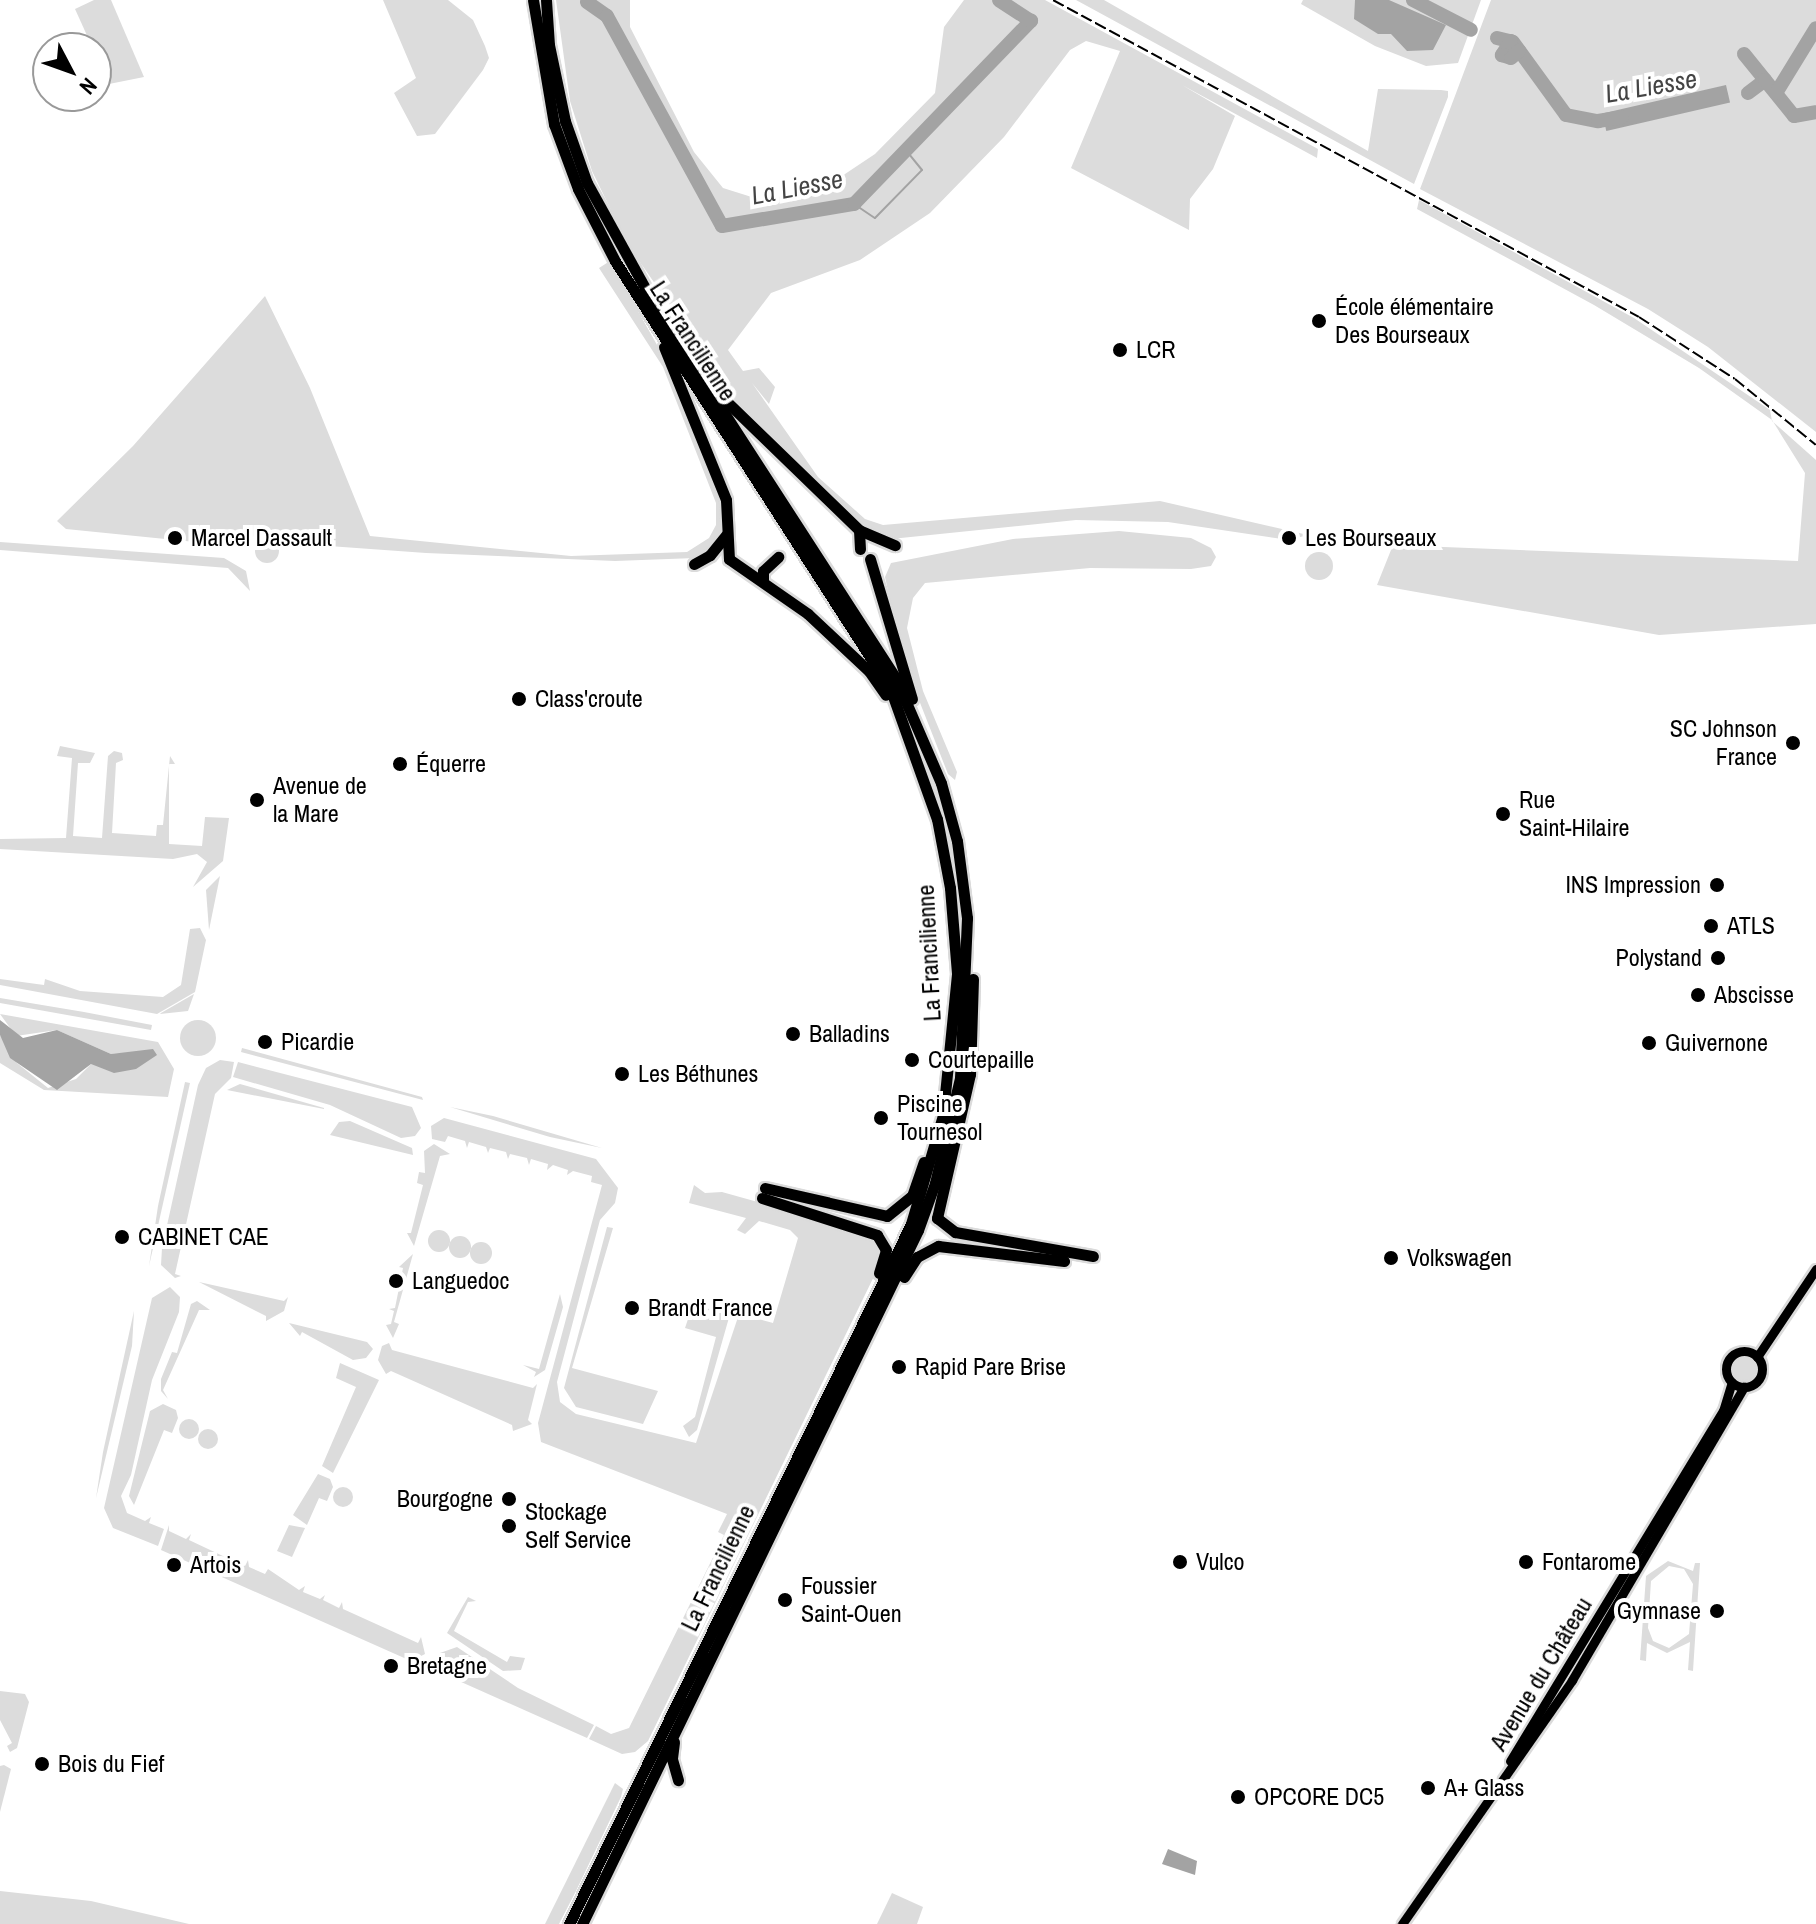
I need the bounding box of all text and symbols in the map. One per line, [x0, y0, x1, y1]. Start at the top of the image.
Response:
north arrow [32, 32, 112, 112]
water label: La Liesse [1603, 63, 1699, 109]
text: N [73, 72, 104, 101]
water label: La Liesse [749, 163, 845, 211]
street label: La Francilienne [644, 276, 742, 406]
place label: École élémentaire Des Bourseaux [1335, 293, 1494, 349]
marker: École élémentaire Des Bourseaux [1310, 312, 1328, 330]
place label: LCR [1136, 336, 1175, 364]
marker: LCR [1111, 341, 1129, 359]
place label: Marcel Dassault [191, 524, 332, 552]
place label: Les Bourseaux [1305, 524, 1436, 552]
marker: Marcel Dassault [166, 529, 184, 547]
marker: Les Bourseaux [1280, 529, 1298, 547]
place label: Class'croute [535, 685, 643, 713]
marker: Class'croute [510, 690, 528, 708]
place label: SC Johnson France [1670, 715, 1777, 771]
marker: SC Johnson France [1784, 734, 1802, 752]
place label: Équerre [416, 750, 486, 778]
marker: Équerre [391, 755, 409, 773]
place label: Avenue de la Mare [273, 772, 367, 828]
place label: Rue Saint-Hilaire [1519, 786, 1629, 842]
marker: Avenue de la Mare [248, 791, 266, 809]
marker: Rue Saint-Hilaire [1494, 805, 1512, 823]
place label: INS Impression [1565, 871, 1701, 899]
marker: INS Impression [1708, 876, 1726, 894]
street label: La Francilienne [911, 884, 947, 1022]
place label: ATLS [1727, 912, 1775, 940]
marker: ATLS [1702, 917, 1720, 935]
place label: Polystand [1616, 944, 1702, 972]
marker: Polystand [1709, 949, 1727, 967]
place label: Abscisse [1714, 981, 1794, 1009]
marker: Abscisse [1689, 986, 1707, 1004]
place label: Balladins [809, 1020, 890, 1048]
marker: Balladins [784, 1025, 802, 1043]
place label: Picardie [281, 1028, 354, 1056]
place label: Guivernone [1665, 1029, 1768, 1057]
marker: Picardie [256, 1033, 274, 1051]
marker: Guivernone [1640, 1034, 1658, 1052]
place label: Courtepaille [928, 1046, 1034, 1074]
marker: Courtepaille [903, 1051, 921, 1069]
place label: Les Béthunes [638, 1060, 758, 1088]
marker: Les Béthunes [613, 1065, 631, 1083]
place label: Piscine Tournesol [897, 1090, 982, 1146]
marker: Piscine Tournesol [872, 1109, 890, 1127]
place label: CABINET CAE [138, 1223, 269, 1251]
marker: CABINET CAE [113, 1228, 131, 1246]
place label: Volkswagen [1407, 1244, 1512, 1272]
marker: Volkswagen [1382, 1249, 1400, 1267]
place label: Languedoc [412, 1267, 509, 1295]
marker: Languedoc [387, 1272, 405, 1290]
place label: Brandt France [648, 1294, 773, 1322]
marker: Brandt France [623, 1299, 641, 1317]
place label: Rapid Pare Brise [915, 1353, 1066, 1381]
marker: Rapid Pare Brise [890, 1358, 908, 1376]
place label: Bourgogne [397, 1485, 493, 1513]
marker: Bourgogne [500, 1490, 518, 1508]
place label: Stockage Self Service [525, 1498, 631, 1554]
street label: La Francilienne [675, 1500, 761, 1636]
marker: Stockage Self Service [500, 1517, 518, 1535]
place label: Vulco [1196, 1548, 1245, 1576]
place label: Fontarome [1542, 1548, 1636, 1576]
place label: Artois [190, 1551, 241, 1579]
marker: Vulco [1171, 1553, 1189, 1571]
marker: Fontarome [1517, 1553, 1535, 1571]
marker: Artois [165, 1556, 183, 1574]
place label: Foussier Saint-Ouen [801, 1572, 902, 1628]
marker: Foussier Saint-Ouen [776, 1591, 794, 1609]
street label: Avenue du Château [1484, 1592, 1598, 1756]
place label: Gymnase [1617, 1597, 1701, 1625]
marker: Gymnase [1708, 1602, 1726, 1620]
place label: Bretagne [407, 1652, 487, 1680]
marker: Bretagne [382, 1657, 400, 1675]
place label: Bois du Fief [58, 1750, 164, 1778]
marker: Bois du Fief [33, 1755, 51, 1773]
place label: A+ Glass [1444, 1774, 1524, 1802]
marker: A+ Glass [1419, 1779, 1437, 1797]
place label: OPCORE DC5 [1254, 1783, 1384, 1811]
marker: OPCORE DC5 [1229, 1788, 1247, 1806]

